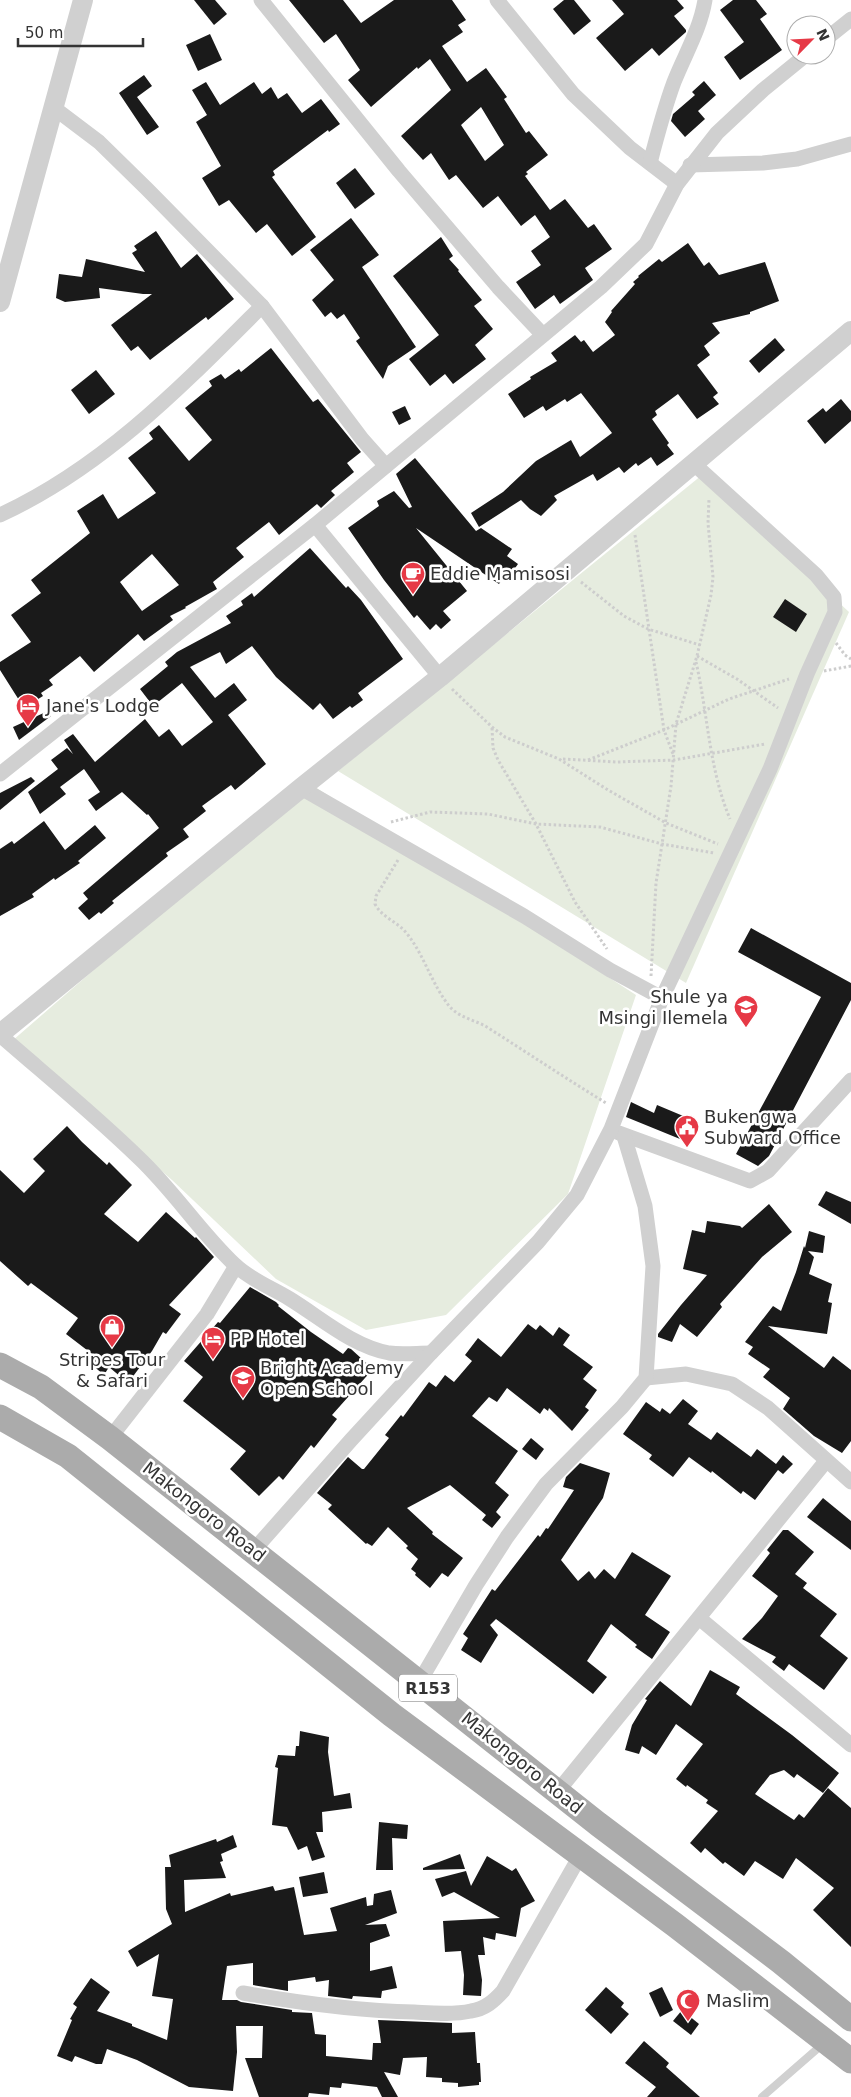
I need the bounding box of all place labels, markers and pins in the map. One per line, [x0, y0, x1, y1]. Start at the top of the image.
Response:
cafe icon: Eddie Mamisosi [400, 561, 426, 595]
place label: Eddie Mamisosi [430, 563, 570, 584]
hotel icon: Jane's Lodge [15, 693, 41, 727]
place label: Jane's Lodge [45, 695, 160, 716]
place label: Shule ya Msingi Ilemela [599, 986, 728, 1028]
school or university icon: Shule ya Msingi Ilemela [733, 994, 759, 1028]
place label: Bukengwa Subward Office [704, 1106, 841, 1148]
public building icon: Bukengwa Subward Office [674, 1114, 700, 1148]
shop icon: Stripes Tour & Safari [99, 1314, 125, 1348]
hotel icon: PP Hotel [200, 1326, 226, 1360]
place label: PP Hotel [230, 1328, 305, 1349]
place label: Stripes Tour & Safari [59, 1349, 166, 1391]
place label: Bright Academy Open School [260, 1357, 404, 1399]
school or university icon: Bright Academy Open School [230, 1365, 256, 1399]
mosque icon: Maslim [675, 1988, 701, 2022]
place label: Maslim [706, 1990, 769, 2011]

